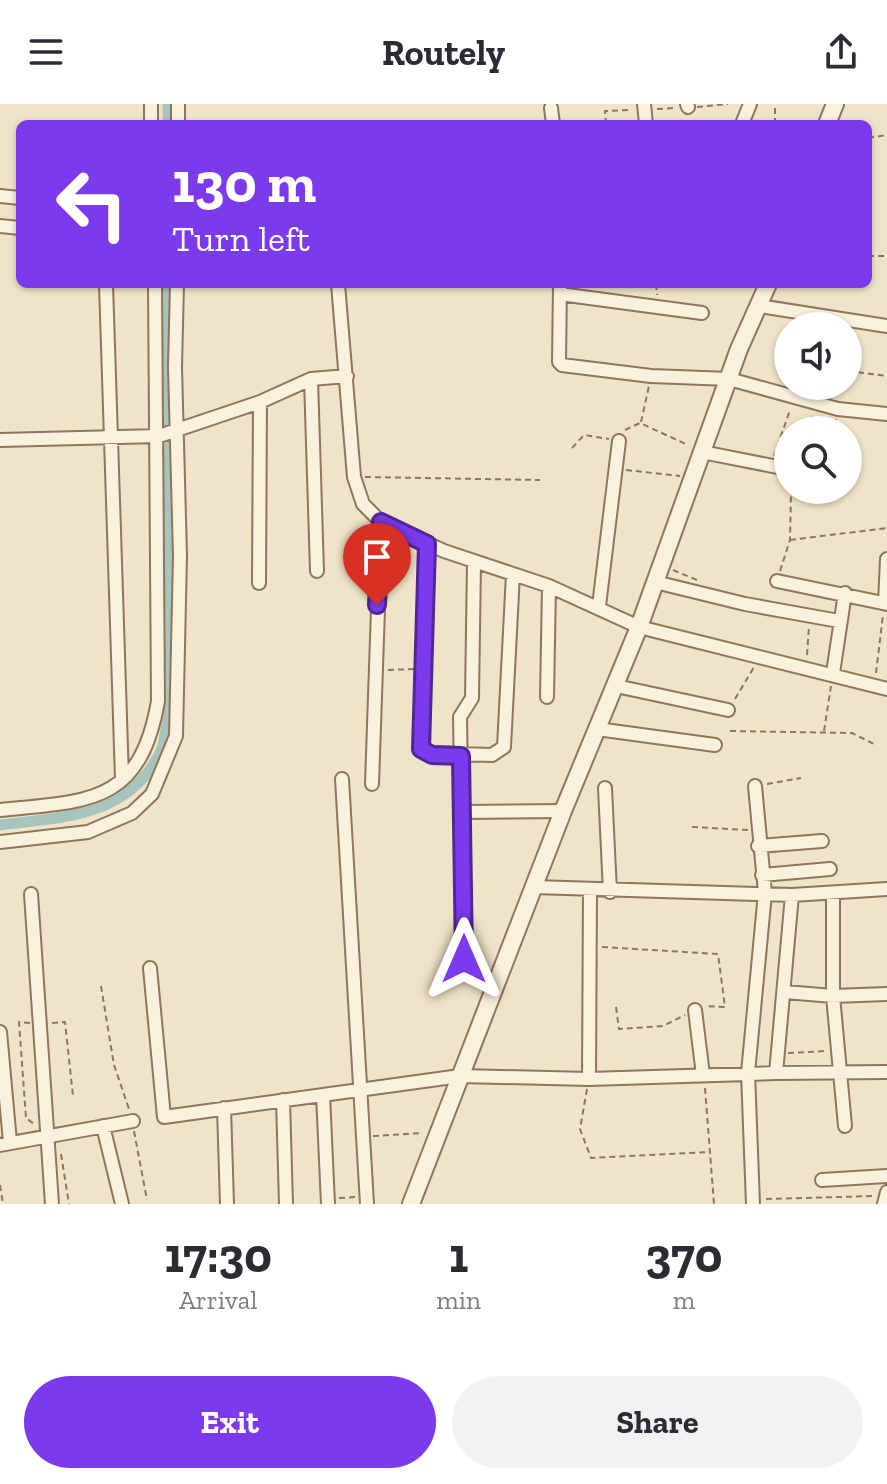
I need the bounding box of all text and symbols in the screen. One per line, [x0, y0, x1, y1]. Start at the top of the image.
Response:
icon: menu [24, 30, 68, 74]
icon: share [819, 30, 863, 74]
text: Routely [382, 31, 505, 74]
text: 130 m [172, 149, 316, 216]
icon: left [40, 152, 144, 256]
text: Turn left [172, 217, 310, 260]
map controls [774, 312, 862, 504]
button: sound [774, 312, 862, 400]
button: search [774, 416, 862, 504]
pin [343, 523, 411, 605]
icon: arrive [355, 535, 399, 579]
position arrow [422, 917, 506, 1001]
text: 17:30 [165, 1227, 272, 1284]
text: 1 [449, 1227, 468, 1284]
text: 370 [645, 1227, 722, 1284]
text: Arrival [179, 1284, 257, 1316]
text: min [436, 1284, 481, 1316]
text: m [673, 1284, 695, 1316]
button: Exit [24, 1376, 436, 1468]
button: Share [452, 1376, 863, 1468]

